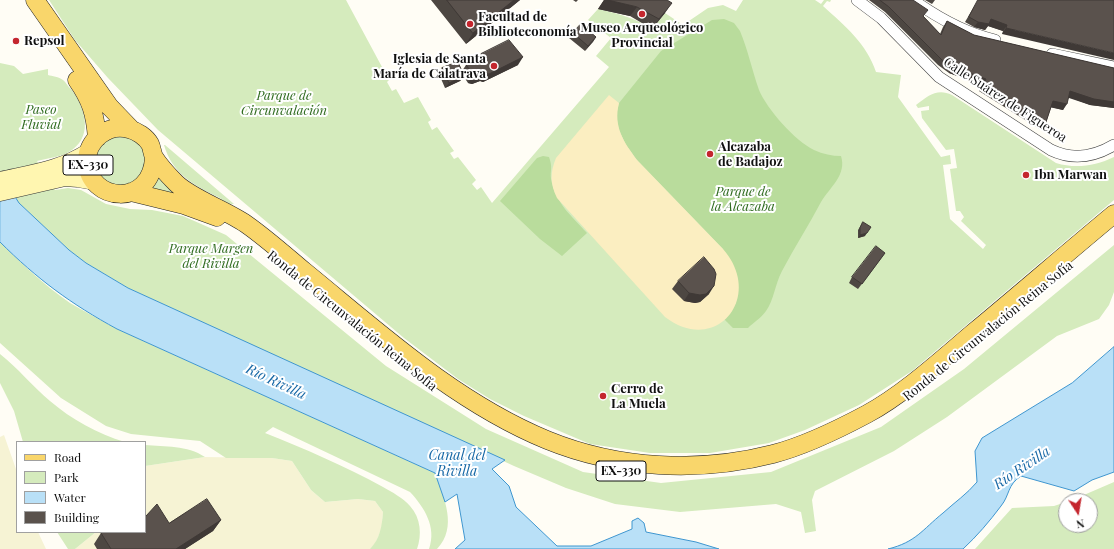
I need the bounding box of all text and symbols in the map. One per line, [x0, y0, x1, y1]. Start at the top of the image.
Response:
place label: Facultad de Biblioteconomía [478, 9, 577, 40]
marker: Museo Arqueológico Provincial [637, 9, 647, 19]
marker: Facultad de Biblioteconomía [465, 19, 475, 29]
place label: Museo Arqueológico Provincial [581, 20, 703, 51]
place label: Repsol [24, 33, 65, 49]
marker: Repsol [11, 36, 21, 46]
place label: Iglesia de Santa María de Calatrava [373, 51, 486, 82]
street label: Calle Suárez de Figueroa [940, 54, 1070, 146]
marker: Iglesia de Santa María de Calatrava [489, 61, 499, 71]
park label: Parque de Circunvalación [241, 88, 327, 119]
park label: Paseo Fluvial [21, 102, 61, 133]
place label: Alcazaba de Badajoz [718, 139, 783, 170]
marker: Alcazaba de Badajoz [705, 149, 715, 159]
road number: EX-330 [63, 155, 113, 175]
place label: Ibn Marwan [1034, 167, 1107, 183]
marker: Ibn Marwan [1021, 170, 1031, 180]
park label: Parque de la Alcazaba [711, 184, 775, 215]
park label: Parque Margen del Rivilla [169, 241, 253, 272]
street label: Ronda de Circunvalación Reina Sofía [264, 248, 440, 394]
street label: Ronda de Circunvalación Reina Sofía [900, 258, 1076, 404]
water label: Río Rivilla [243, 361, 309, 403]
place label: Cerro de La Muela [611, 381, 666, 412]
marker: Cerro de La Muela [598, 391, 608, 401]
legend [16, 441, 146, 533]
water label: Río Rivilla [991, 443, 1053, 493]
water label: Canal del Rivilla [428, 448, 486, 480]
text: Road [54, 449, 81, 465]
road number: EX-330 [596, 461, 646, 481]
text: Park [54, 469, 79, 485]
text: Water [54, 489, 86, 505]
north arrow [1058, 493, 1098, 533]
text: Building [54, 509, 99, 525]
text: N [1075, 516, 1086, 532]

